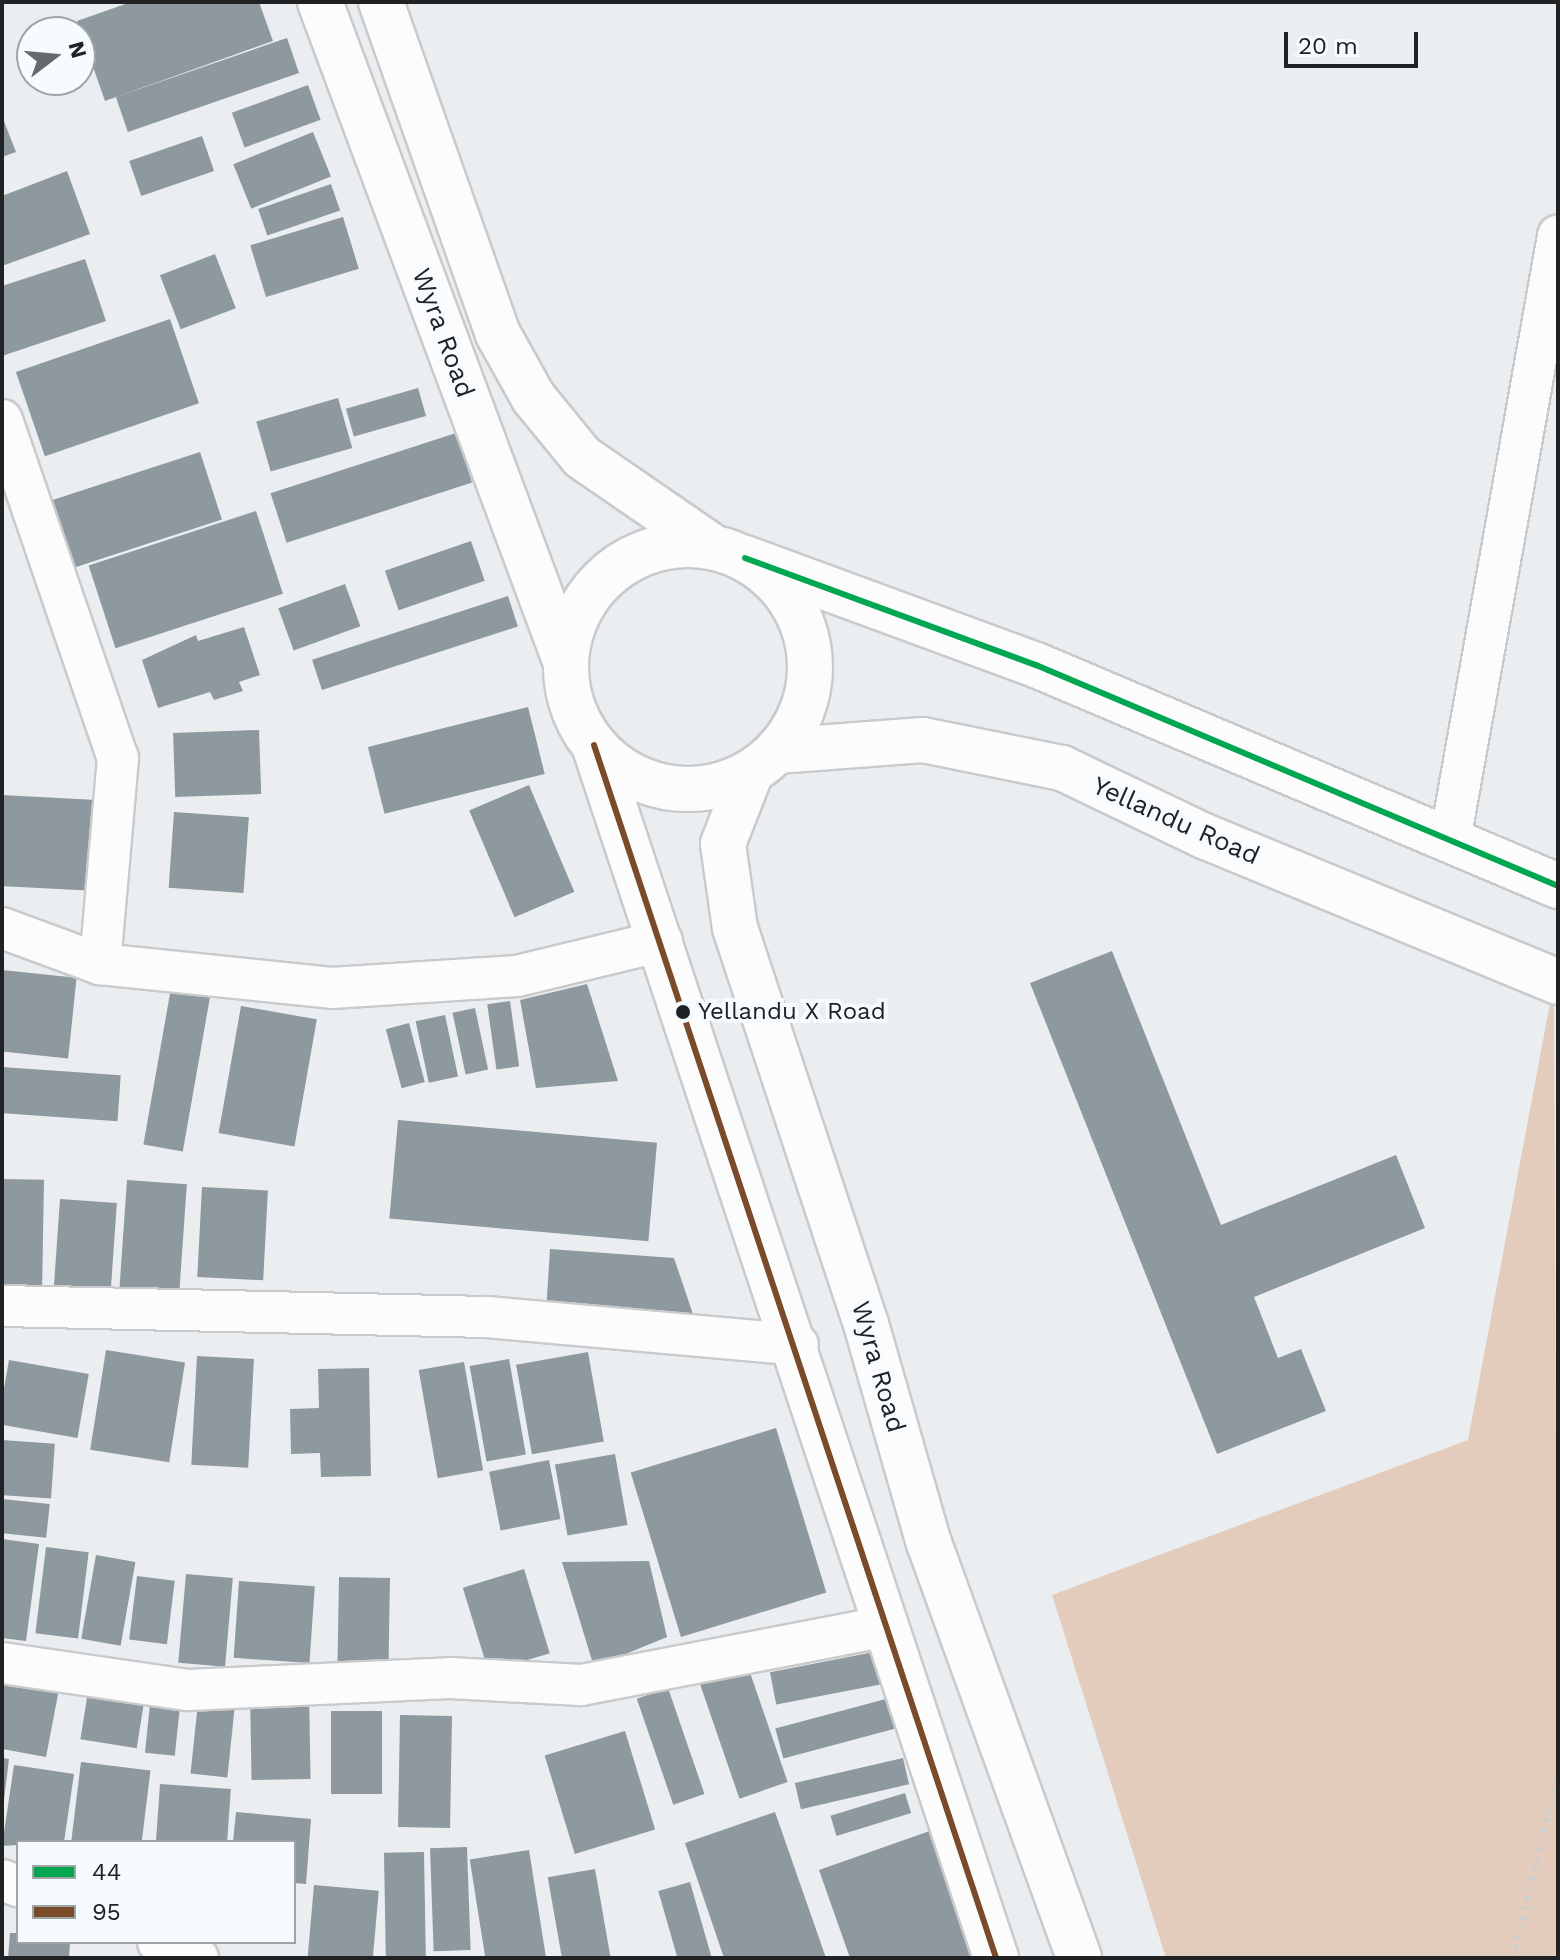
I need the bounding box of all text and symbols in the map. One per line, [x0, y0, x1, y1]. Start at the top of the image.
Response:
north arrow [16, 16, 96, 96]
scale bar [1288, 16, 1422, 66]
text: 20 m [1298, 32, 1358, 60]
text: N [63, 39, 92, 61]
street label: Wyra Road [405, 264, 481, 402]
street label: Yellandu Road [1088, 770, 1264, 872]
place label: Yellandu X Road [698, 998, 886, 1026]
marker: Yellandu X Road [675, 1004, 691, 1020]
street label: Wyra Road [844, 1297, 912, 1437]
legend [16, 1840, 296, 1944]
text: 44 [92, 1858, 121, 1886]
text: 95 [92, 1898, 121, 1926]

